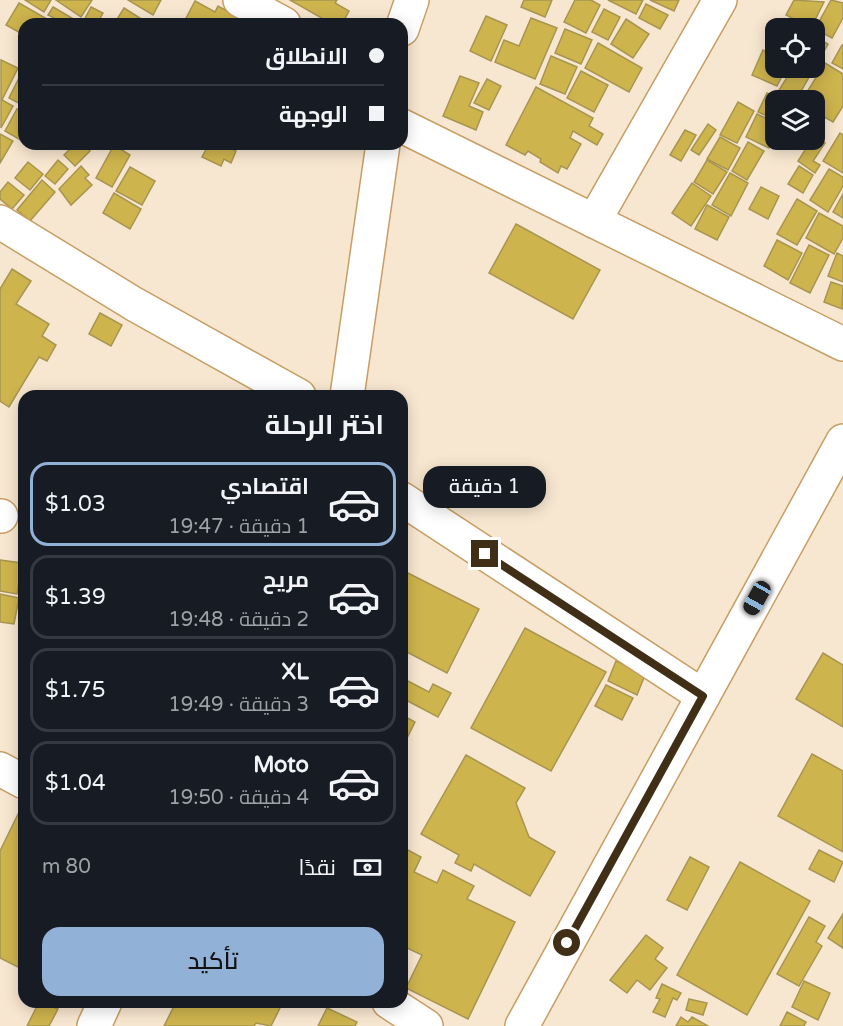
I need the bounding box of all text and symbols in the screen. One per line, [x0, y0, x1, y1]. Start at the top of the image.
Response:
map controls [765, 18, 825, 150]
button: locate [765, 18, 825, 78]
text: الانطلاق [265, 44, 348, 70]
button: layers [765, 90, 825, 150]
text: الوجهة [279, 102, 348, 128]
text: اختر الرحلة [265, 409, 384, 442]
callout: 1 دقيقة [424, 467, 546, 509]
text: اقتصادي [220, 474, 309, 500]
text: 1 دقيقة [449, 475, 520, 499]
icon: car [327, 477, 381, 531]
text: $1.03 [45, 491, 106, 517]
text: 1 دقيقة · 19:47 [168, 515, 309, 539]
route end [471, 540, 498, 567]
text: مريح [263, 567, 309, 593]
icon: car [327, 570, 381, 624]
car [740, 578, 774, 618]
text: $1.39 [45, 584, 106, 610]
text: 2 دقيقة · 19:48 [168, 608, 309, 632]
text: XL [282, 659, 309, 685]
icon: car [327, 663, 381, 717]
text: $1.75 [45, 677, 106, 703]
text: 3 دقيقة · 19:49 [168, 693, 309, 717]
text: Moto [253, 752, 309, 778]
icon: car [327, 756, 381, 810]
text: $1.04 [45, 770, 106, 796]
text: 4 دقيقة · 19:50 [168, 786, 309, 810]
icon: cash [351, 851, 384, 884]
text: 80 m [42, 855, 91, 879]
text: نقدًا [298, 855, 336, 881]
button: تأكيد [42, 927, 384, 996]
route start [553, 929, 580, 956]

